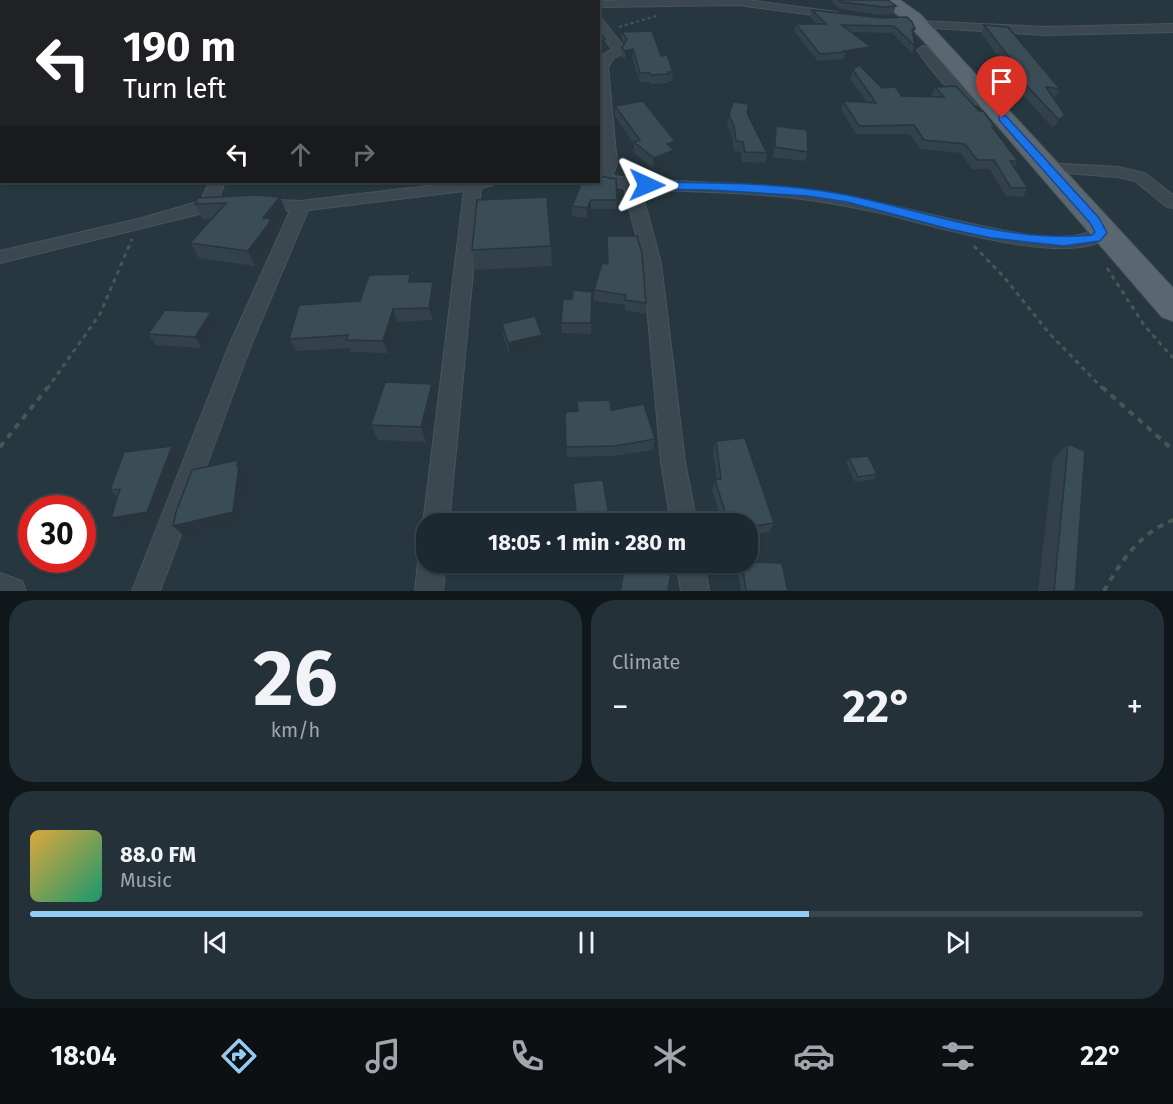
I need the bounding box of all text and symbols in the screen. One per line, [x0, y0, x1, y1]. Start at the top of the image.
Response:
text: 190 m [123, 22, 236, 72]
icon: left [24, 24, 102, 102]
pin [976, 56, 1027, 118]
icon: arrive [985, 65, 1018, 98]
text: Turn left [123, 73, 226, 105]
icon: left [221, 138, 254, 171]
icon: ahead [284, 138, 317, 171]
icon: right [347, 138, 380, 171]
position arrow [615, 153, 679, 217]
speed limit sign: 30 [18, 495, 96, 573]
text: 18:05 · 1 min · 280 m [488, 529, 686, 556]
text: 26 [253, 632, 338, 726]
text: Climate [612, 650, 680, 674]
text: 22° [843, 680, 913, 734]
text: − [612, 687, 629, 727]
text: + [1127, 687, 1143, 727]
text: km/h [271, 718, 320, 742]
text: 88.0 FM [120, 841, 196, 868]
text: Music [120, 868, 172, 892]
icon: previous [199, 926, 232, 959]
icon: pause [570, 926, 603, 959]
icon: next [941, 926, 974, 959]
icon: directions [218, 1035, 260, 1077]
icon: music [362, 1035, 404, 1077]
icon: phone [506, 1035, 548, 1077]
icon: climate [649, 1035, 691, 1077]
icon: car [793, 1035, 835, 1077]
icon: filters [937, 1035, 979, 1077]
text: 18:04 [51, 1040, 117, 1072]
text: 22° [1080, 1040, 1122, 1072]

